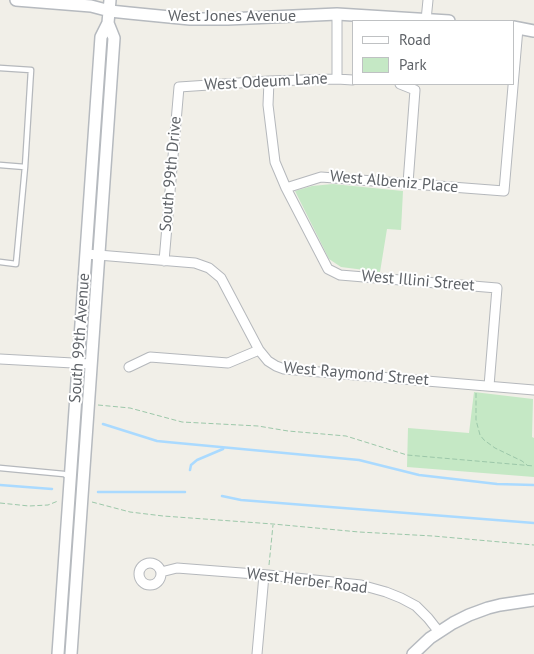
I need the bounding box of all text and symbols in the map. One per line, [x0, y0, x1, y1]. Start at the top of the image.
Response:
street label: West Jones Avenue [168, 6, 296, 26]
legend [352, 20, 514, 85]
text: Road [399, 30, 431, 49]
text: Park [399, 55, 427, 74]
street label: West Odeum Lane [204, 69, 328, 95]
street label: South 99th Drive [156, 115, 186, 233]
street label: West Albeniz Place [329, 167, 459, 197]
street label: West Illini Street [361, 266, 475, 296]
street label: South 99th Avenue [66, 272, 94, 404]
street label: West Raymond Street [282, 358, 430, 390]
street label: West Herber Road [245, 564, 369, 598]

